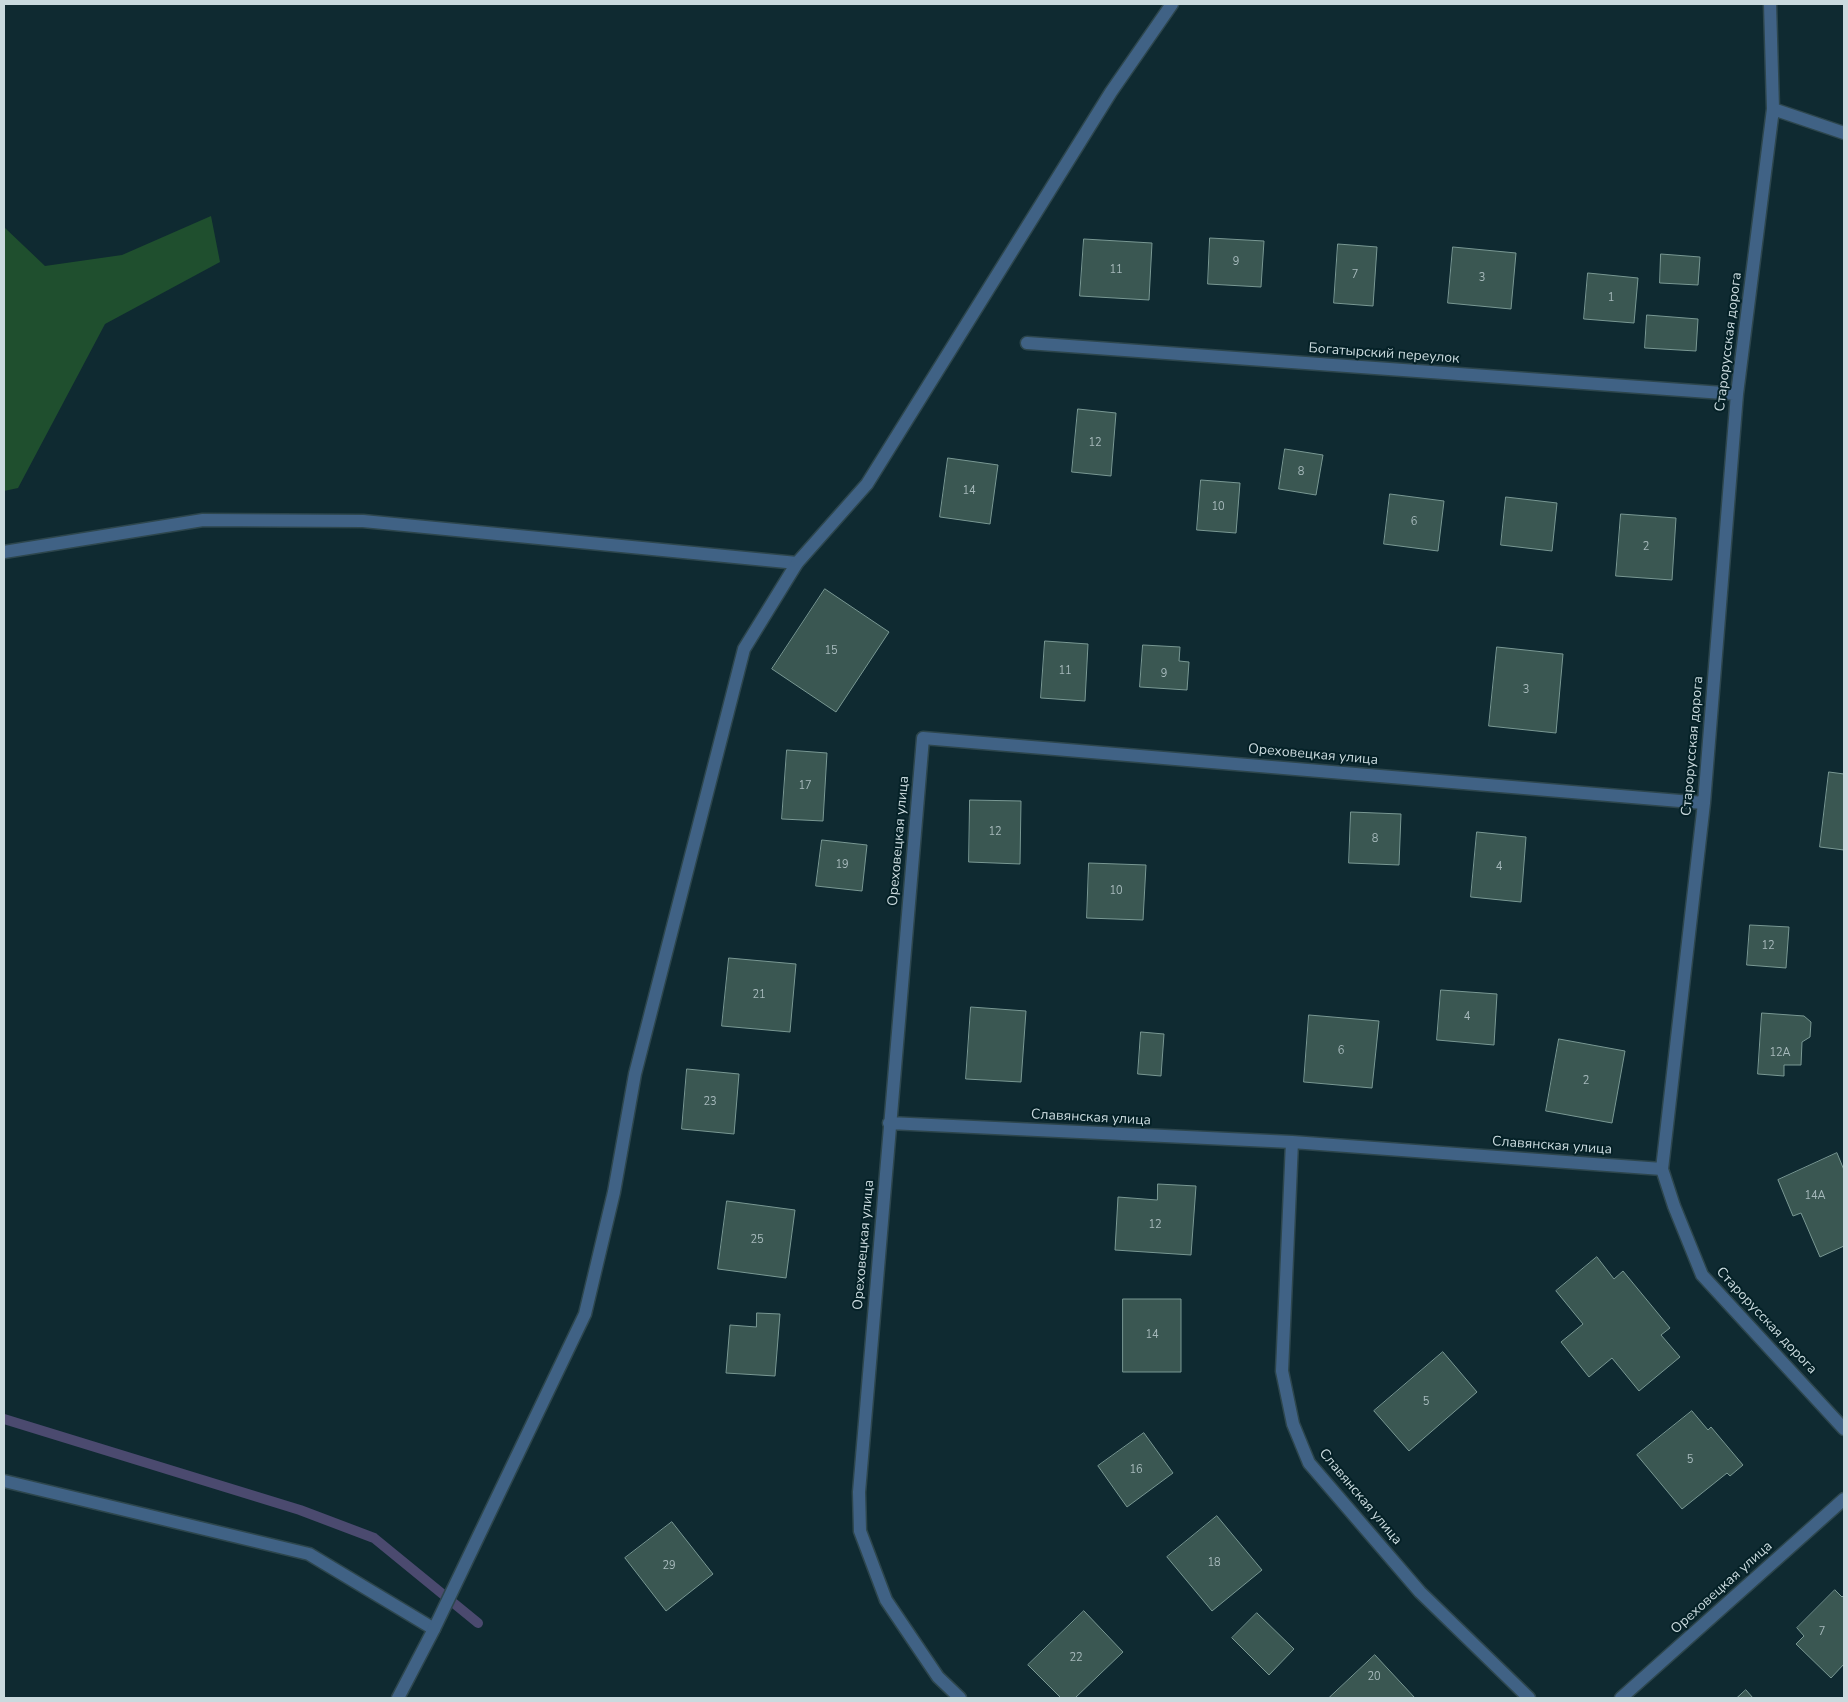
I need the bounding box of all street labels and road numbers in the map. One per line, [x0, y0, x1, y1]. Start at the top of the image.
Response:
street label: Старорусская дорога [1712, 271, 1746, 413]
street label: Богатырский переулок [1308, 340, 1460, 368]
street label: Старорусская дорога [1679, 675, 1707, 817]
street label: Ореховецкая улица [1247, 741, 1379, 769]
street label: Ореховецкая улица [885, 775, 913, 907]
street label: Славянская улица [1031, 1106, 1151, 1130]
street label: Славянская улица [1491, 1133, 1613, 1159]
street label: Ореховецкая улица [850, 1179, 878, 1311]
street label: Старорусская дорога [1712, 1264, 1820, 1378]
street label: Славянская улица [1315, 1446, 1405, 1548]
street label: Ореховецкая улица [1668, 1538, 1776, 1638]

